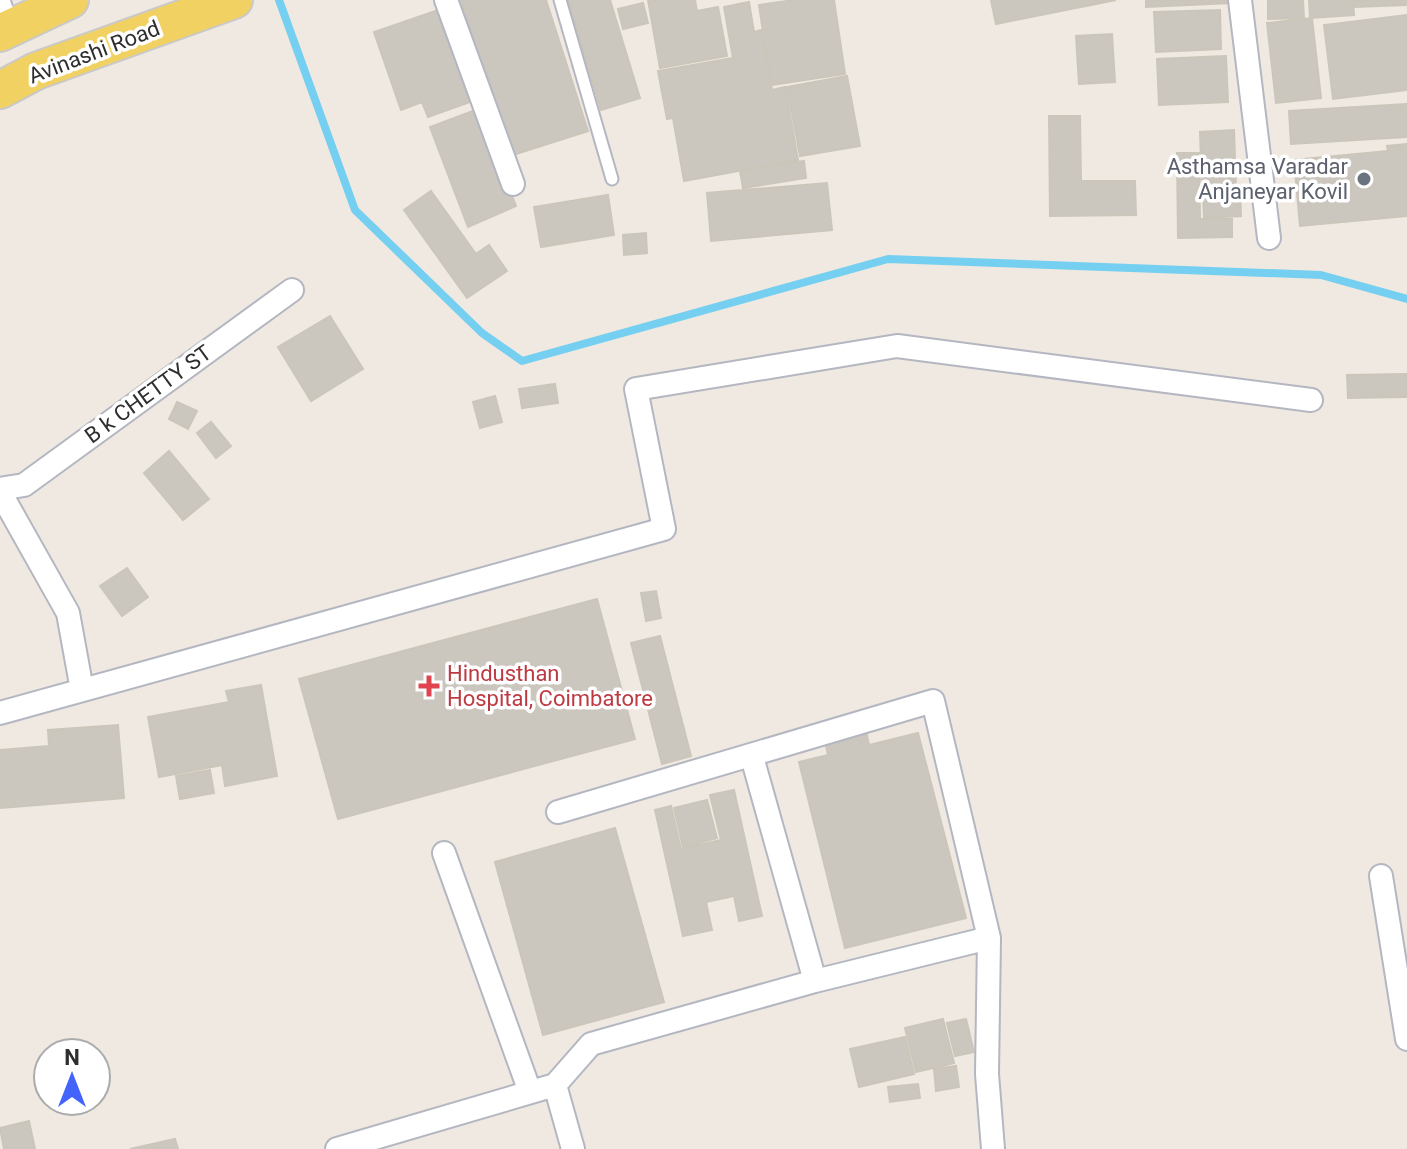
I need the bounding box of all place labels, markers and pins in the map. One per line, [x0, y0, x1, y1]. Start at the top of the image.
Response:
place label: Asthamsa Varadar Anjaneyar Kovil [1167, 154, 1349, 204]
marker: Asthamsa Varadar Anjaneyar Kovil [1355, 170, 1373, 188]
place label: Hindusthan Hospital, Coimbatore [447, 661, 653, 711]
marker: Hindusthan Hospital, Coimbatore [418, 675, 440, 697]

